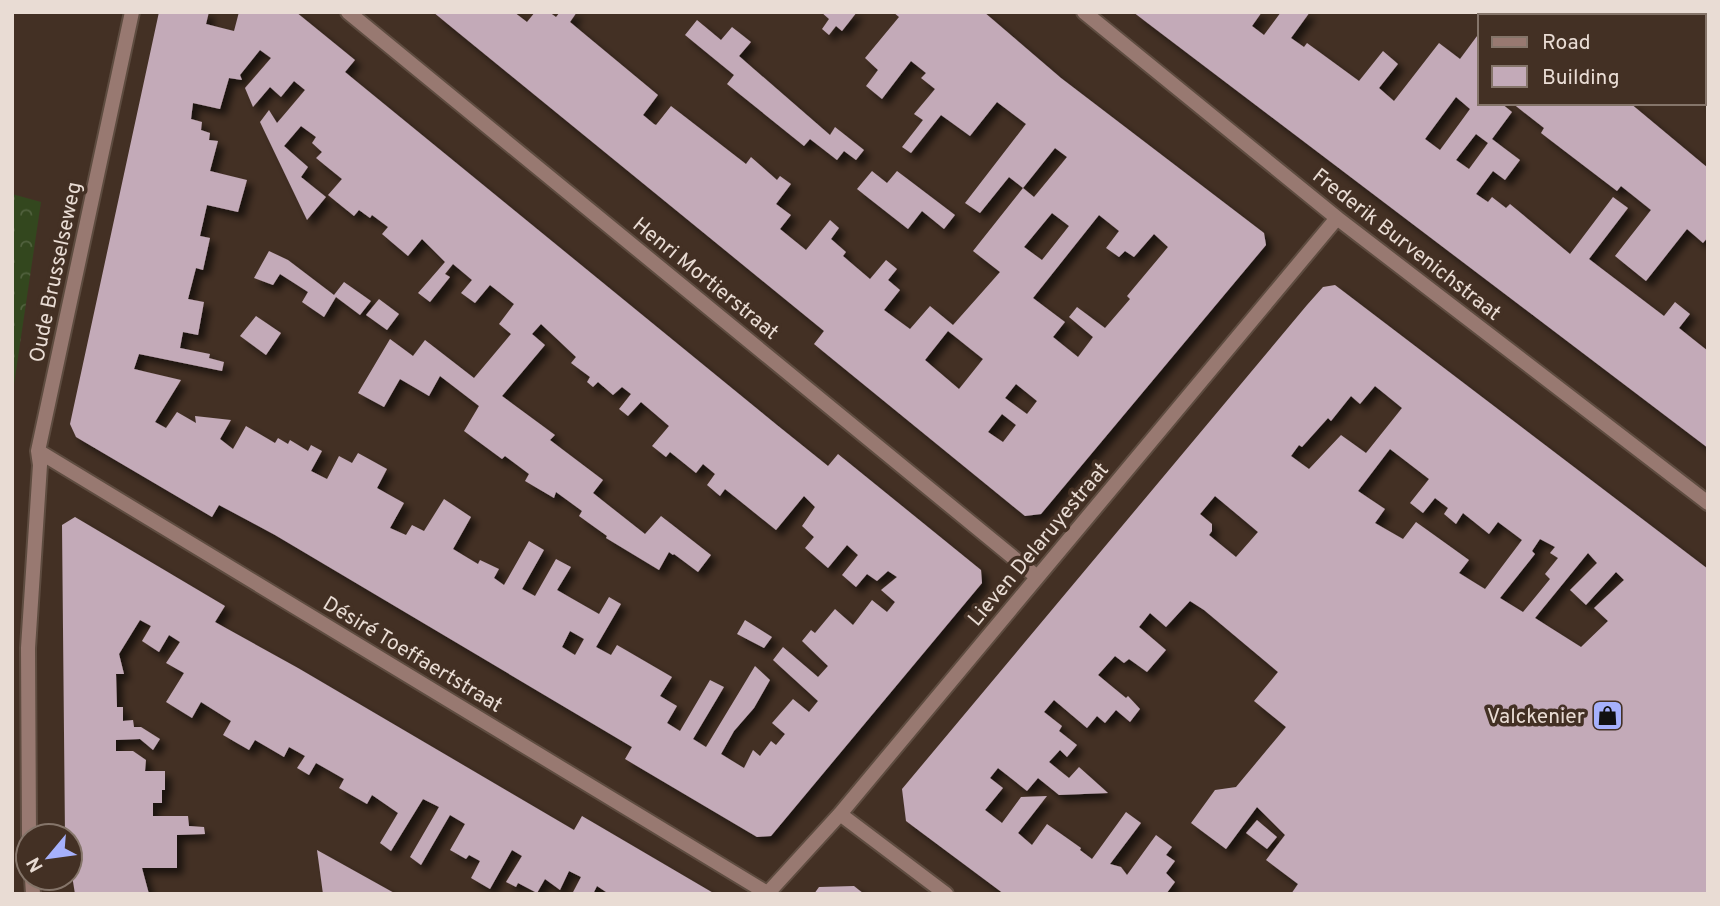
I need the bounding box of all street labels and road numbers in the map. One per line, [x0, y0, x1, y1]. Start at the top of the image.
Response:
street label: Frederik Burvenichstraat [1306, 163, 1506, 327]
street label: Oude Brusselseweg [24, 180, 89, 365]
street label: Henri Mortierstraat [626, 212, 784, 346]
street label: Lieven Delaruyestraat [963, 458, 1116, 632]
street label: Désiré Toeffaertstraat [317, 591, 507, 720]

